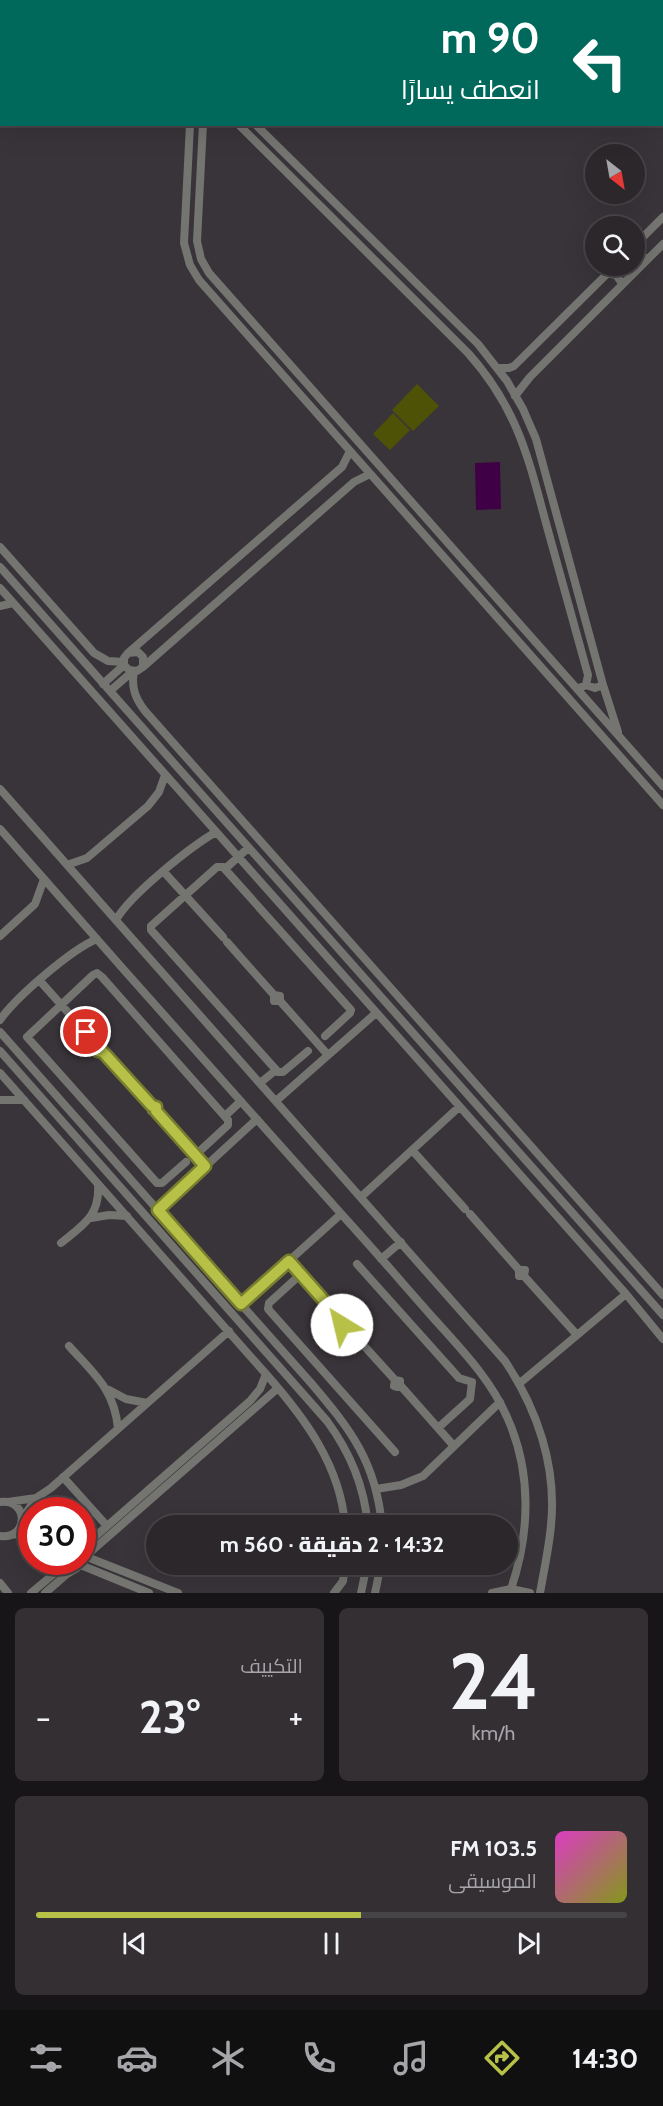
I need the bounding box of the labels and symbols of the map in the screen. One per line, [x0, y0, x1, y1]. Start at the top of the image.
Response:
north arrow [585, 144, 645, 204]
pin [60, 1006, 111, 1057]
position arrow [310, 1293, 374, 1357]
speed limit sign: 30 [18, 1497, 96, 1575]

